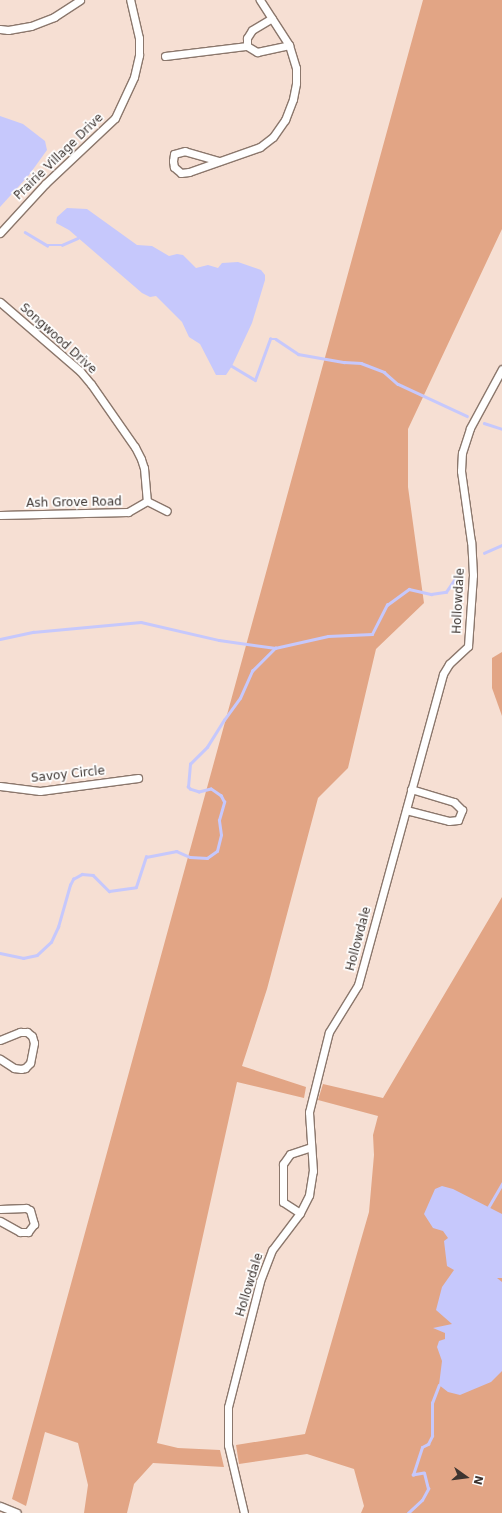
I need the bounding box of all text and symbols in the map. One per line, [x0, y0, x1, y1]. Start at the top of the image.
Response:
street label: Prairie Village Drive [11, 111, 107, 203]
street label: Songwood Drive [17, 301, 99, 377]
street label: Ash Grove Road [26, 495, 122, 511]
street label: Hollowdale [450, 568, 468, 634]
street label: Savoy Circle [30, 764, 106, 786]
street label: Hollowdale [344, 905, 374, 973]
street label: Hollowdale [233, 1251, 267, 1319]
north arrow [446, 1457, 486, 1497]
text: N [471, 1474, 486, 1486]

